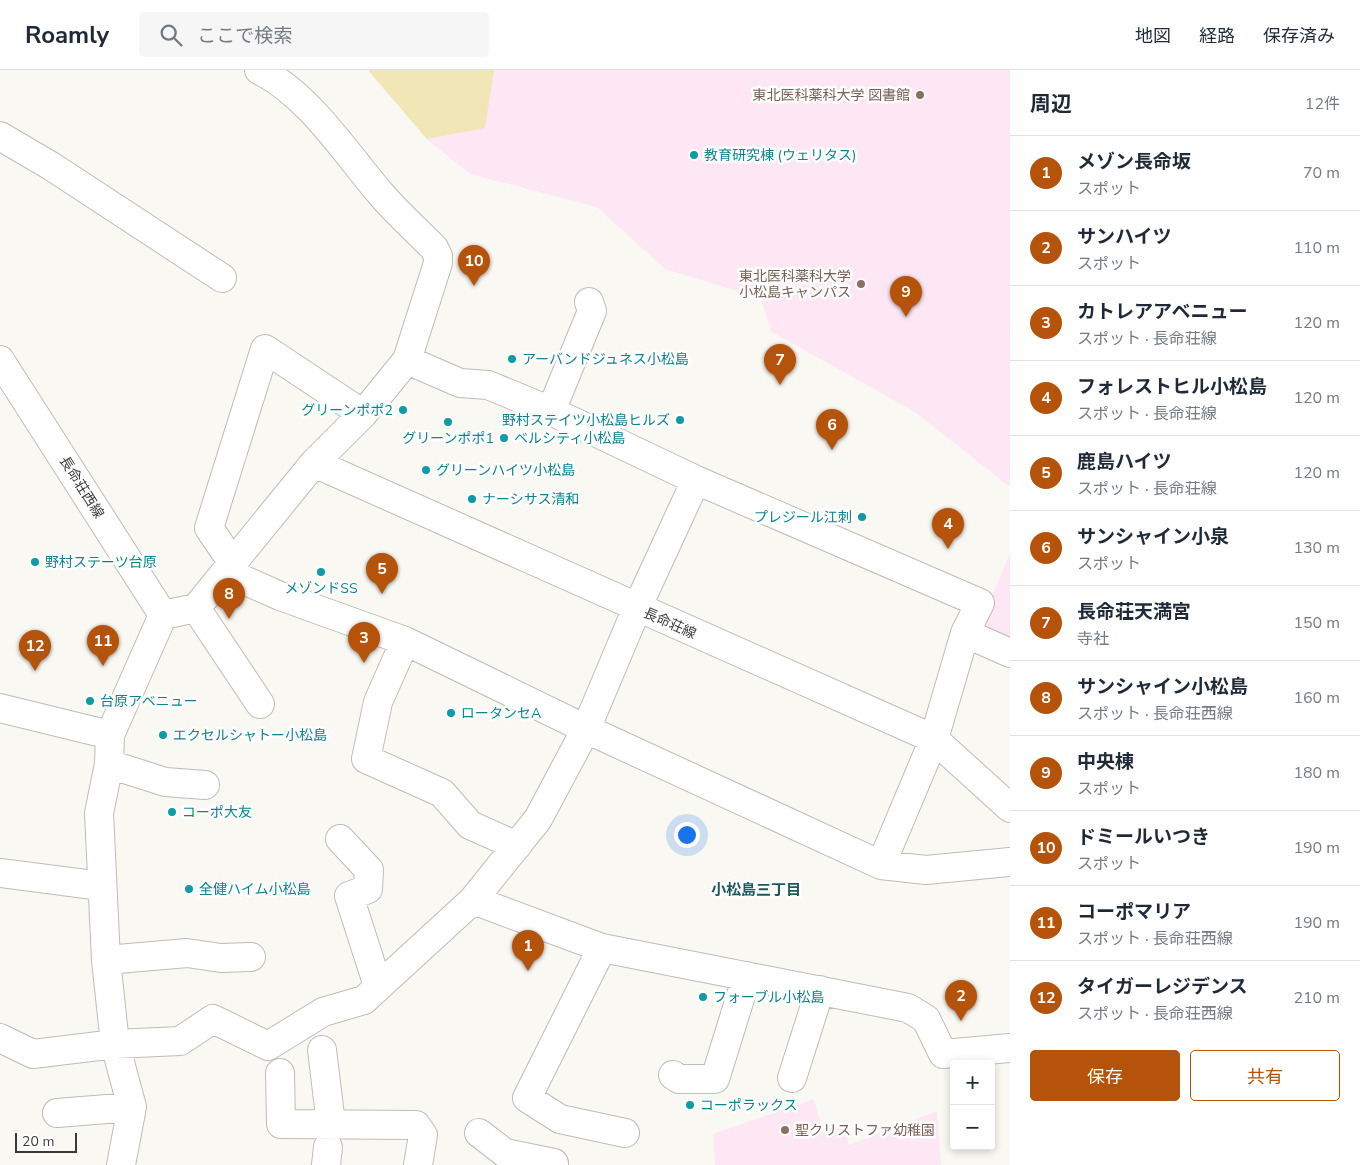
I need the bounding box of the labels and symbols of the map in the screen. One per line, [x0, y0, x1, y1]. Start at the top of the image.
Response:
place label: 東北医科薬科大学 図書館 [752, 86, 910, 105]
marker: 東北医科薬科大学 図書館 [914, 89, 926, 101]
place label: 教育研究棟 (ウェリタス) [704, 146, 856, 165]
marker: 教育研究棟 (ウェリタス) [688, 149, 700, 161]
pin: 10 [458, 245, 490, 286]
place label: 東北医科薬科大学 小松島キャンパス [739, 267, 851, 302]
pin: 9 [890, 276, 922, 317]
marker: 東北医科薬科大学 小松島キャンパス [855, 278, 867, 290]
pin: 7 [764, 344, 796, 385]
place label: アーバンドジュネス小松島 [522, 350, 689, 369]
marker: アーバンドジュネス小松島 [506, 353, 518, 365]
place label: グリーンポポ2 [301, 401, 393, 420]
marker: グリーンポポ2 [397, 404, 409, 416]
pin: 6 [816, 409, 848, 450]
place label: 野村ステイツ小松島ヒルズ [502, 411, 670, 430]
marker: 野村ステイツ小松島ヒルズ [674, 414, 686, 426]
marker: グリーンポポ1 [442, 416, 454, 428]
place label: グリーンポポ1 [402, 429, 494, 448]
place label: ベルシティ小松島 [514, 429, 625, 448]
marker: ベルシティ小松島 [498, 432, 510, 444]
street label: 長命荘西線 [55, 453, 108, 522]
place label: グリーンハイツ小松島 [436, 461, 575, 480]
marker: グリーンハイツ小松島 [420, 464, 432, 476]
place label: ナーシサス清和 [482, 490, 579, 509]
marker: ナーシサス清和 [466, 493, 478, 505]
place label: プレジール江刺 [754, 508, 852, 527]
pin: 4 [932, 508, 964, 549]
marker: プレジール江刺 [856, 511, 868, 523]
place label: 野村ステーツ台原 [45, 553, 157, 572]
pin: 5 [366, 553, 398, 594]
marker: 野村ステーツ台原 [29, 556, 41, 568]
marker: メゾンドSS [315, 566, 327, 578]
pin: 8 [213, 578, 245, 619]
place label: メゾンドSS [284, 579, 358, 598]
street label: 長命荘線 [640, 603, 699, 644]
pin: 3 [348, 622, 380, 663]
pin: 11 [87, 625, 119, 666]
pin: 12 [19, 630, 51, 671]
place label: 台原アベニュー [100, 692, 198, 711]
marker: 台原アベニュー [84, 695, 96, 707]
place label: ロータンセA [461, 704, 541, 723]
marker: ロータンセA [445, 707, 457, 719]
place label: エクセルシャトー小松島 [173, 726, 327, 745]
marker: エクセルシャトー小松島 [157, 729, 169, 741]
place label: コーポ大友 [182, 803, 252, 822]
marker: コーポ大友 [166, 806, 178, 818]
your location [674, 822, 700, 848]
place label: 全健ハイム小松島 [199, 880, 310, 899]
district label: 小松島三丁目 [711, 880, 801, 900]
marker: 全健ハイム小松島 [183, 883, 195, 895]
pin: 1 [512, 930, 544, 971]
pin: 2 [945, 980, 977, 1021]
place label: フォーブル小松島 [713, 988, 824, 1007]
marker: フォーブル小松島 [697, 991, 709, 1003]
place label: コーポラックス [700, 1096, 798, 1115]
marker: コーポラックス [684, 1099, 696, 1111]
place label: 聖クリストファ幼稚園 [795, 1121, 935, 1140]
marker: 聖クリストファ幼稚園 [779, 1124, 791, 1136]
scale bar [15, 1130, 78, 1153]

